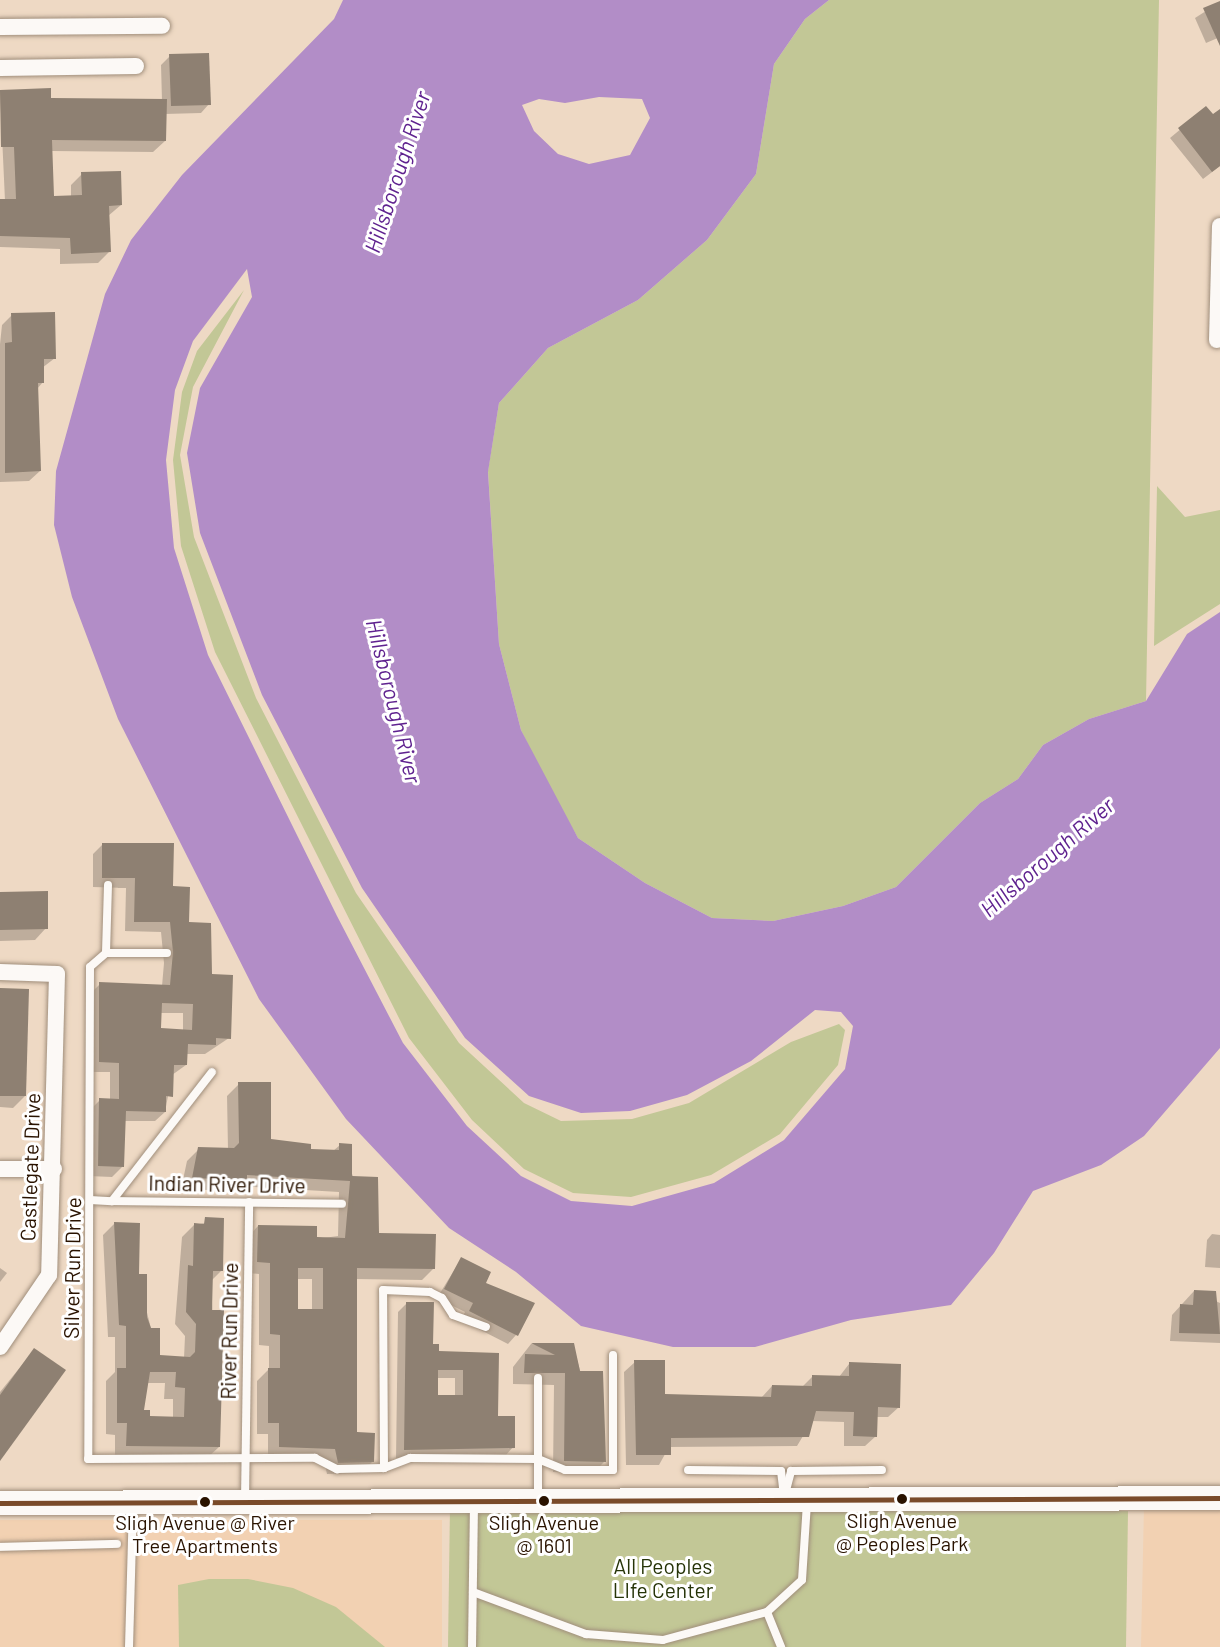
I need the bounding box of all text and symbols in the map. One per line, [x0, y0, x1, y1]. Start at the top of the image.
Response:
water label: Hillsborough River [358, 88, 436, 256]
water label: Hillsborough River [361, 616, 427, 786]
water label: Hillsborough River [975, 792, 1119, 922]
street label: Castlegate Drive [15, 1092, 45, 1242]
street label: Indian River Drive [148, 1170, 306, 1198]
street label: Silver Run Drive [58, 1197, 86, 1339]
street label: River Run Drive [215, 1262, 243, 1400]
marker: Sligh Avenue @ Peoples Park [896, 1493, 908, 1505]
marker: Sligh Avenue @ 1601 [538, 1495, 550, 1507]
marker: Sligh Avenue @ River Tree Apartments [199, 1496, 211, 1508]
place label: Sligh Avenue @ Peoples Park [836, 1508, 968, 1555]
place label: Sligh Avenue @ 1601 [489, 1510, 599, 1557]
place label: Sligh Avenue @ River Tree Apartments [115, 1511, 295, 1558]
park label: All Peoples LIfe Center [613, 1553, 713, 1603]

